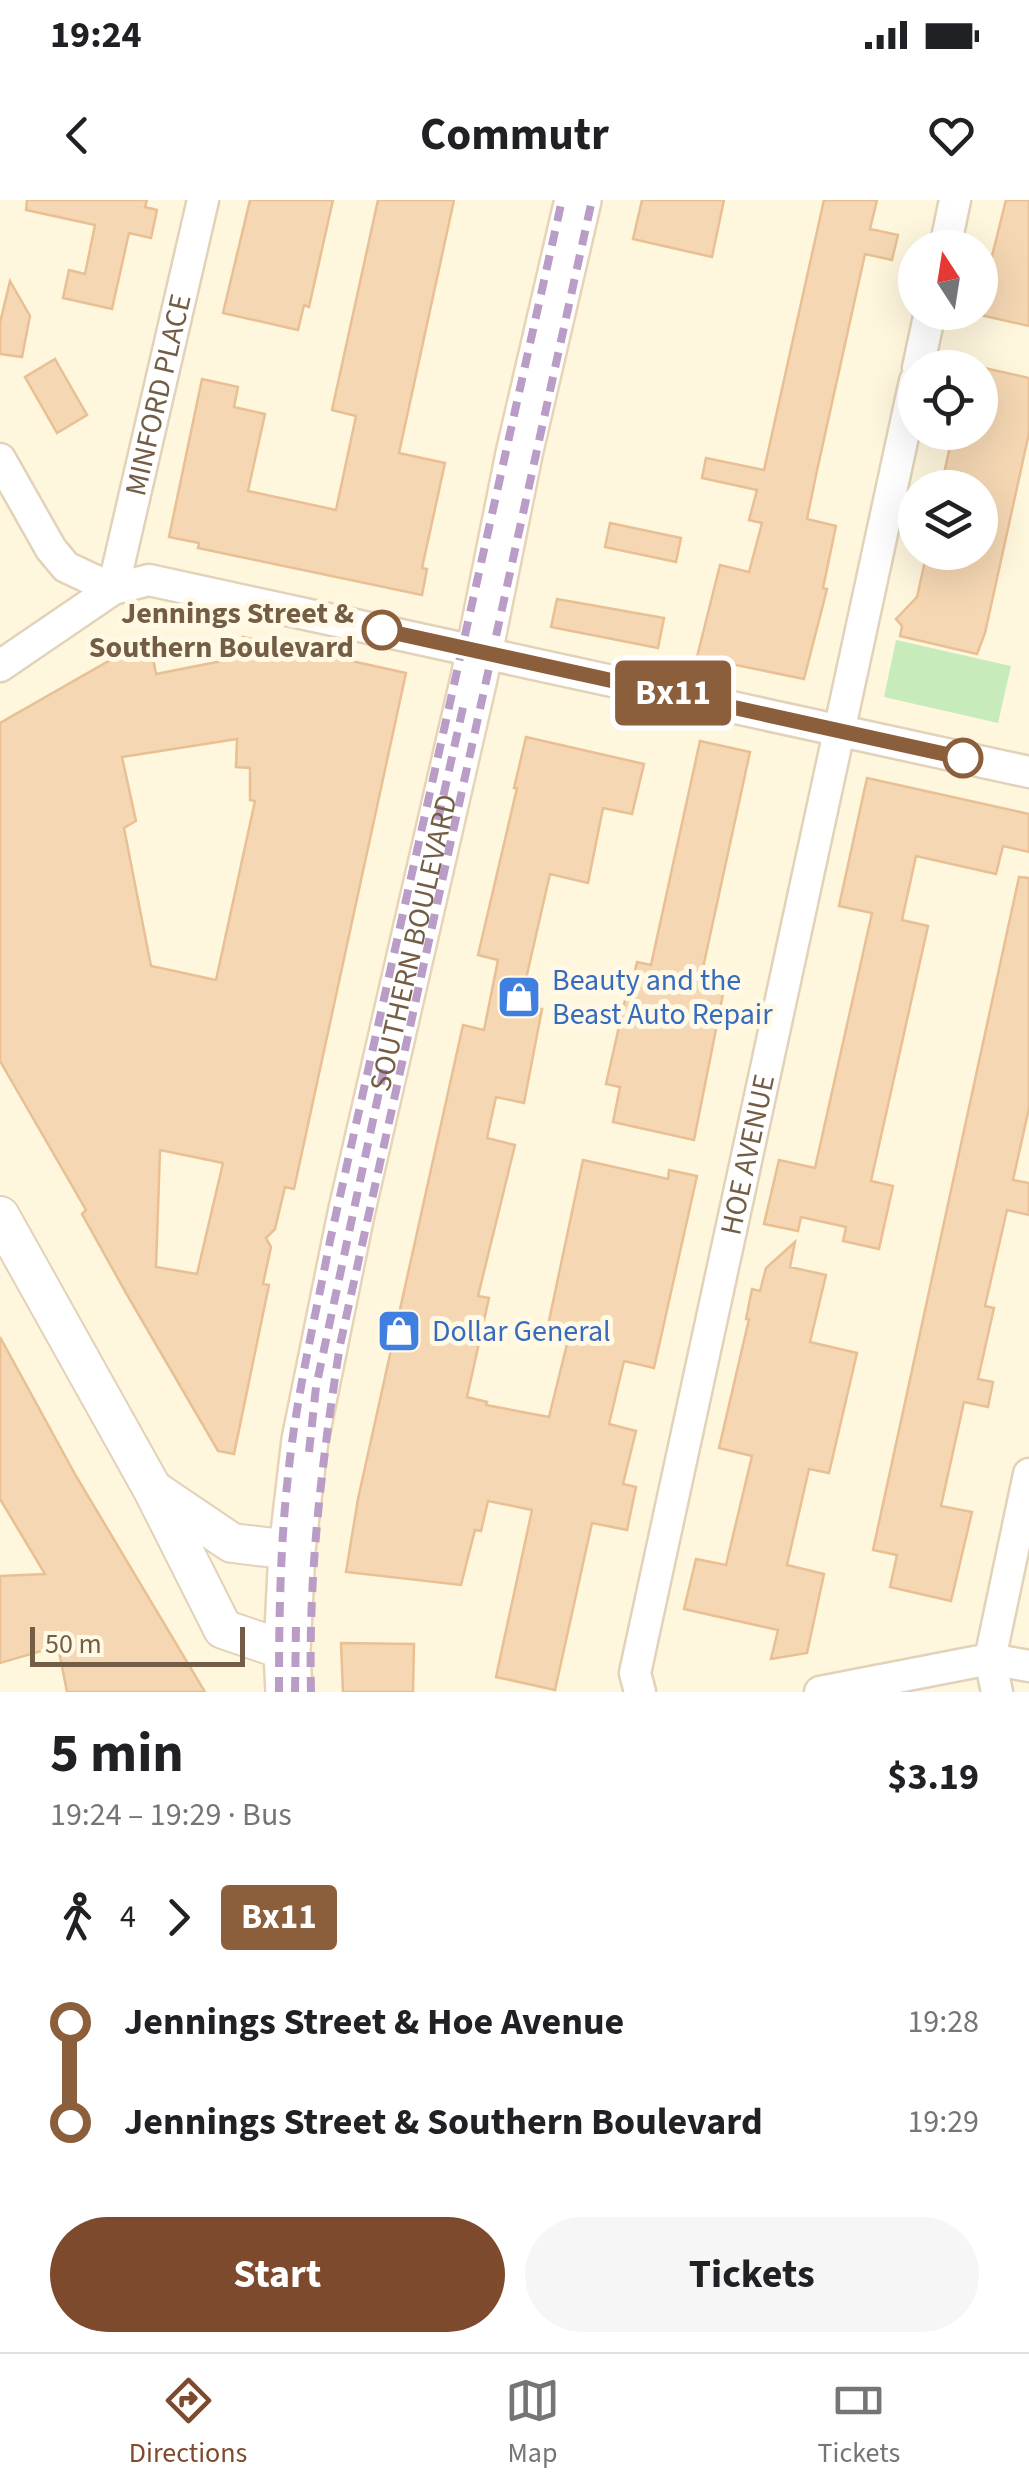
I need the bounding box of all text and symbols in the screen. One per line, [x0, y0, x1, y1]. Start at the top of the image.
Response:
text: 19:24 [50, 8, 142, 62]
text: Commutr [420, 103, 609, 167]
icon: back [50, 108, 105, 163]
icon: heart [924, 108, 979, 163]
north arrow [898, 230, 998, 330]
map controls [898, 230, 998, 570]
street label: MINFORD PLACE [114, 290, 202, 500]
button: locate [898, 350, 998, 450]
button: layers [898, 470, 998, 570]
place label: Jennings Street & Southern Boulevard [89, 592, 354, 669]
marker: Jennings Street & Southern Boulevard [363, 611, 401, 649]
line badge: Bx11 [603, 660, 743, 726]
text: Bx11 [635, 668, 711, 718]
unlabelled marker [944, 739, 982, 777]
street label: SOUTHERN BOULEVARD [358, 790, 468, 1095]
place label: Beauty and the Beast Auto Repair [552, 959, 773, 1036]
shop icon: Beauty and the Beast Auto Repair [496, 974, 542, 1020]
street label: HOE AVENUE [709, 1070, 786, 1239]
shop icon: Dollar General [376, 1308, 422, 1354]
place label: Dollar General [432, 1310, 611, 1353]
scale bar [30, 1622, 245, 1666]
text: 50 m [45, 1624, 102, 1664]
text: 5 min [50, 1715, 184, 1793]
text: $3.19 [887, 1750, 979, 1804]
text: 19:24 – 19:29 · Bus [50, 1792, 292, 1838]
icon: walk [50, 1890, 105, 1945]
icon: forward [151, 1890, 206, 1945]
text: Bx11 [241, 1892, 317, 1942]
text: 4 [120, 1894, 136, 1940]
text: Jennings Street & Hoe Avenue [124, 1995, 624, 2049]
text: 19:28 [907, 1999, 979, 2045]
text: Jennings Street & Southern Boulevard [124, 2095, 763, 2149]
text: 19:29 [907, 2099, 979, 2145]
button: Start [50, 2217, 505, 2332]
button: Tickets [525, 2217, 979, 2332]
tab: Directions [129, 2373, 247, 2473]
tab: Map [505, 2373, 560, 2473]
tab: Tickets [818, 2373, 900, 2473]

